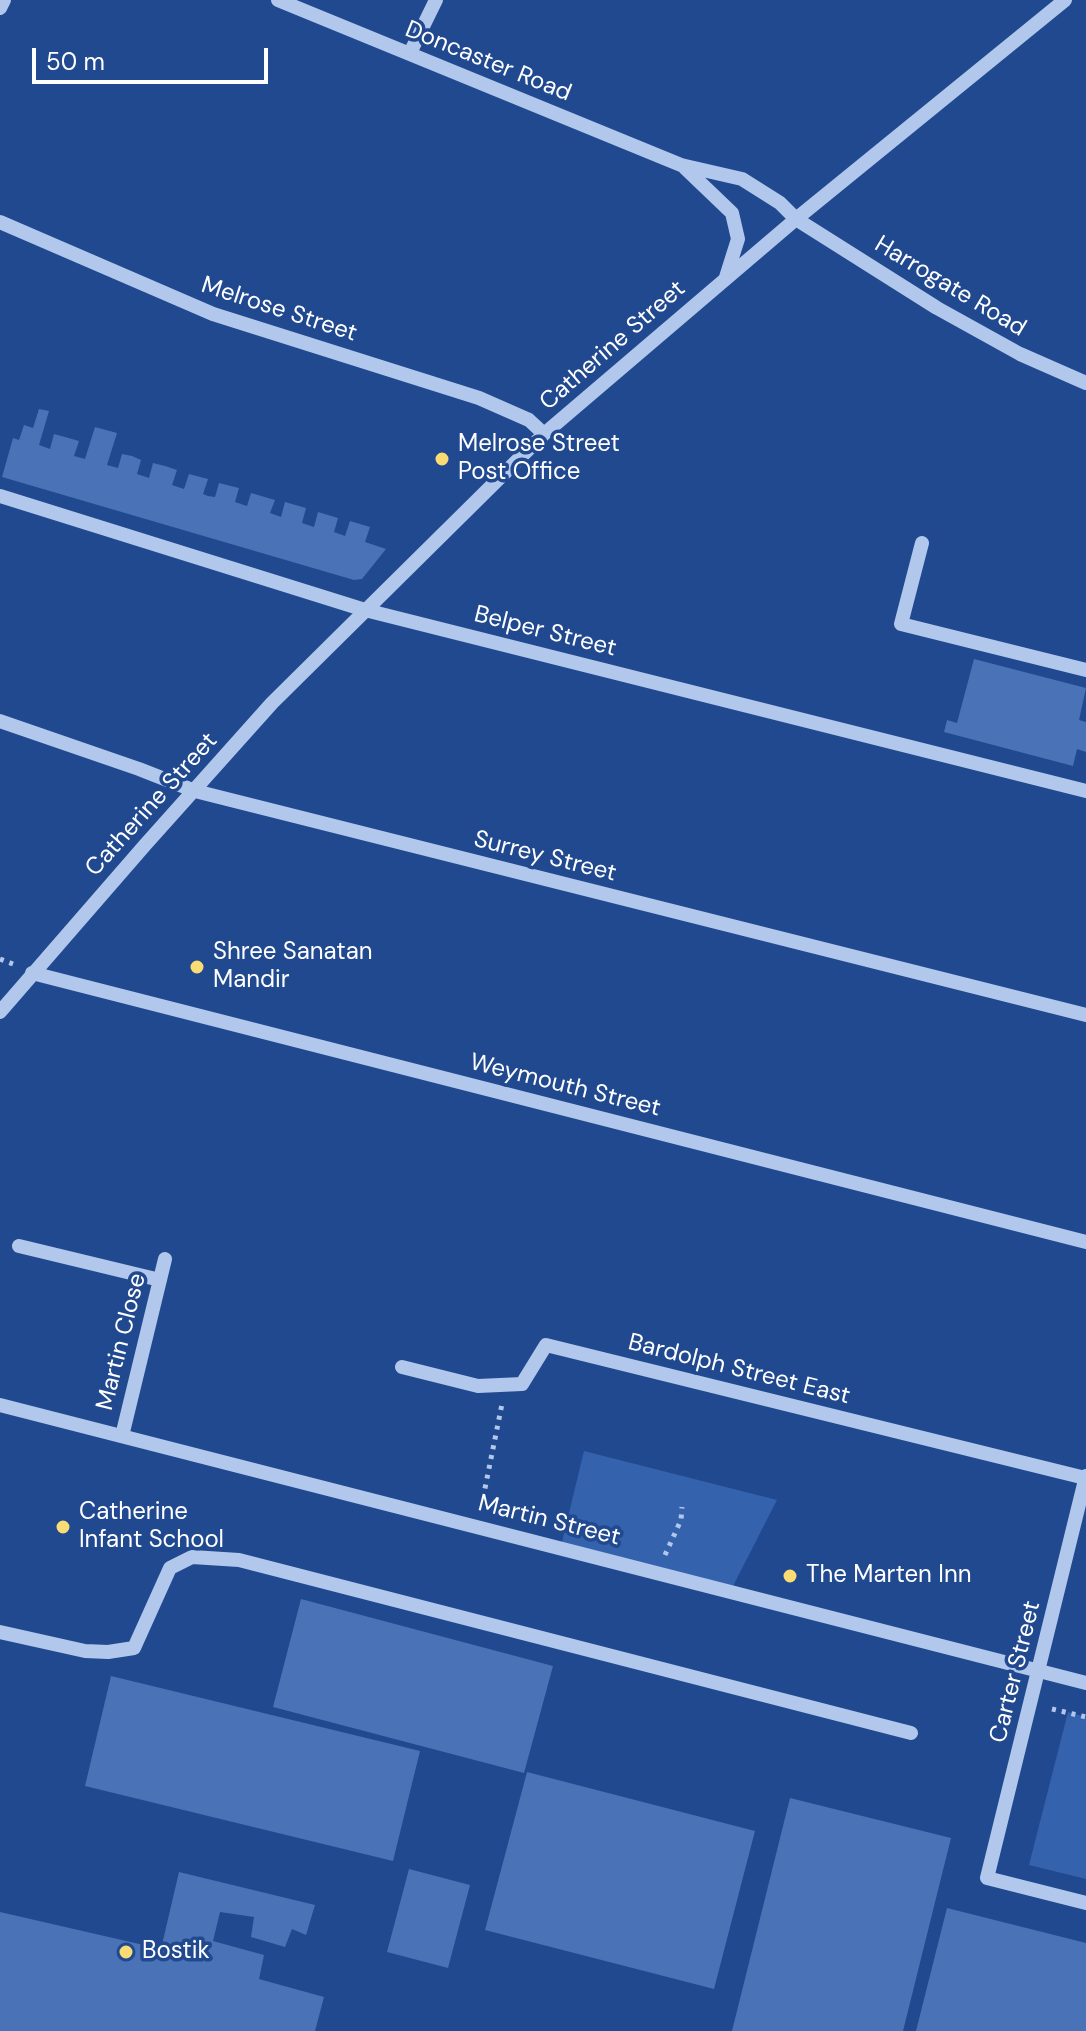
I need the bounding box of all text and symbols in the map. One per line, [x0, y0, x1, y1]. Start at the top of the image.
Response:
street label: Doncaster Road [401, 16, 575, 108]
scale bar [36, 32, 272, 82]
text: 50 m [46, 46, 105, 77]
street label: Harrogate Road [869, 230, 1031, 344]
street label: Melrose Street [198, 271, 360, 349]
street label: Catherine Street [534, 275, 692, 417]
place label: Melrose Street Post Office [458, 431, 620, 487]
marker: Melrose Street Post Office [433, 450, 451, 468]
street label: Belper Street [471, 600, 619, 664]
street label: Catherine Street [80, 727, 224, 883]
street label: Surrey Street [471, 825, 619, 889]
place label: Shree Sanatan Mandir [213, 939, 373, 995]
marker: Shree Sanatan Mandir [188, 958, 206, 976]
street label: Weymouth Street [467, 1048, 663, 1124]
street label: Martin Close [91, 1271, 153, 1413]
street label: Bardolph Street East [625, 1328, 853, 1412]
street label: Martin Street [475, 1489, 623, 1553]
place label: Catherine Infant School [79, 1499, 224, 1555]
marker: Catherine Infant School [54, 1518, 72, 1536]
place label: The Marten Inn [806, 1562, 971, 1590]
marker: The Marten Inn [781, 1567, 799, 1585]
street label: Carter Street [984, 1598, 1048, 1746]
place label: Bostik [142, 1938, 209, 1966]
marker: Bostik [117, 1943, 135, 1961]

